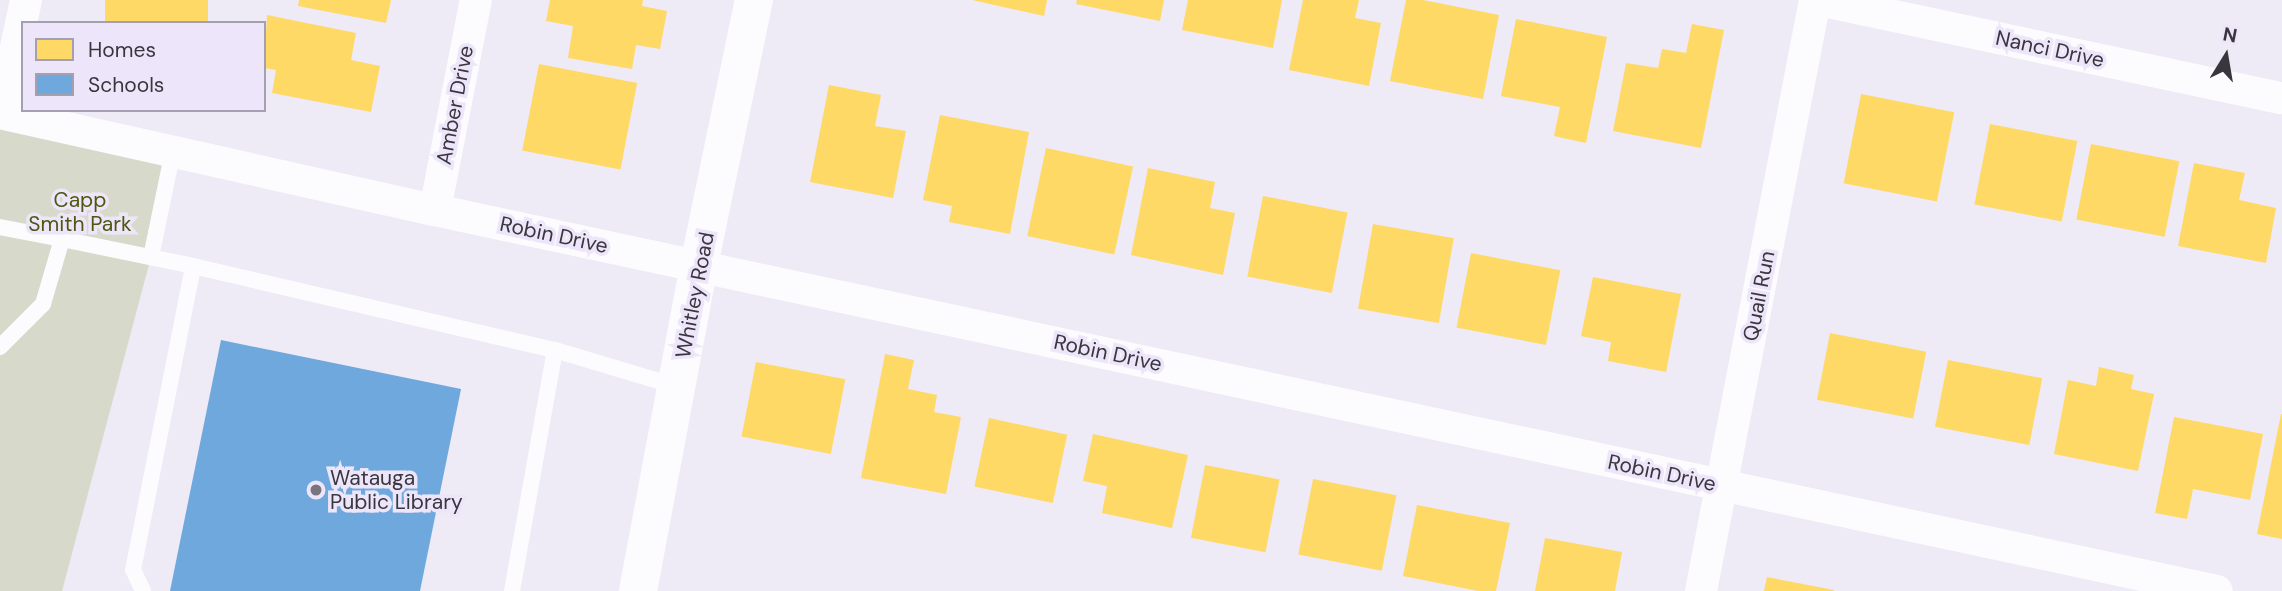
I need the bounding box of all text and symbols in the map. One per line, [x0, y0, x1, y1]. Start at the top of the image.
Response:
legend [21, 21, 266, 112]
north arrow [2191, 21, 2261, 91]
text: N [2221, 21, 2239, 48]
street label: Nanci Drive [1993, 25, 2107, 73]
text: Homes [88, 36, 156, 64]
street label: Amber Drive [431, 43, 479, 167]
text: Schools [88, 71, 164, 99]
park label: Capp Smith Park [28, 187, 132, 237]
street label: Robin Drive [498, 211, 610, 259]
street label: Whitley Road [670, 230, 720, 360]
street label: Quail Run [1738, 249, 1780, 343]
street label: Robin Drive [1052, 329, 1164, 377]
street label: Robin Drive [1606, 449, 1718, 497]
place label: Watauga Public Library [330, 465, 463, 515]
marker: Watauga Public Library [308, 482, 324, 498]

